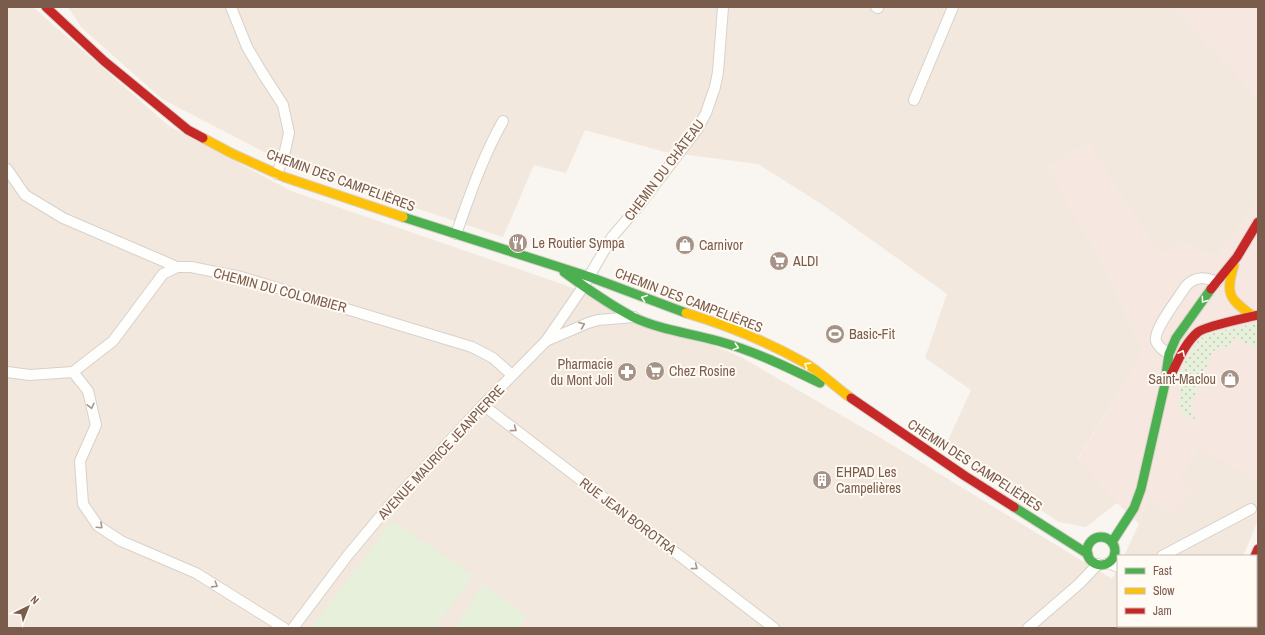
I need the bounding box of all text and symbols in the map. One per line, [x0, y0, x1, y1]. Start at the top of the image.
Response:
street label: CHEMIN DU CHÂTEAU [620, 116, 708, 224]
street label: CHEMIN DES CAMPELIÈRES [264, 145, 418, 215]
restaurant icon: Le Routier Sympa [507, 232, 529, 254]
place label: Le Routier Sympa [532, 234, 625, 252]
shop icon: Carnivor [674, 234, 696, 256]
place label: Carnivor [699, 236, 743, 254]
supermarket icon: ALDI [768, 250, 790, 272]
place label: ALDI [792, 252, 819, 270]
street label: CHEMIN DES CAMPELIÈRES [613, 263, 766, 337]
street label: CHEMIN DU COLOMBIER [211, 264, 349, 316]
one-way arrow [640, 294, 647, 302]
one-way arrow [1201, 295, 1208, 302]
one-way arrow [578, 322, 585, 330]
sports icon: Basic-Fit [824, 323, 846, 345]
place label: Basic-Fit [849, 325, 895, 343]
one-way arrow [732, 342, 739, 351]
one-way arrow [1177, 350, 1185, 358]
place label: Pharmacie du Mont Joli [550, 355, 613, 389]
supermarket icon: Chez Rosine [644, 360, 666, 382]
pharmacy icon: Pharmacie du Mont Joli [616, 361, 638, 383]
place label: Chez Rosine [669, 362, 735, 380]
one-way arrow [804, 362, 811, 370]
shop icon: Saint-Maclou [1219, 368, 1241, 390]
place label: Saint-Maclou [1148, 370, 1216, 388]
street label: AVENUE MAURICE JEANPIERRE [373, 381, 508, 524]
one-way arrow [87, 403, 95, 409]
street label: CHEMIN DES CAMPELIÈRES [904, 415, 1046, 515]
one-way arrow [509, 424, 516, 431]
place label: EHPAD Les Campelières [836, 463, 901, 497]
building icon: EHPAD Les Campelières [811, 469, 833, 491]
street label: RUE JEAN BOROTRA [576, 474, 680, 559]
one-way arrow [95, 521, 103, 529]
legend [1117, 555, 1257, 627]
one-way arrow [690, 562, 697, 569]
text: Fast [1153, 563, 1172, 579]
one-way arrow [211, 580, 218, 588]
text: Slow [1153, 583, 1175, 599]
north arrow [8, 587, 48, 627]
text: N [28, 592, 42, 607]
text: Jam [1153, 603, 1172, 619]

